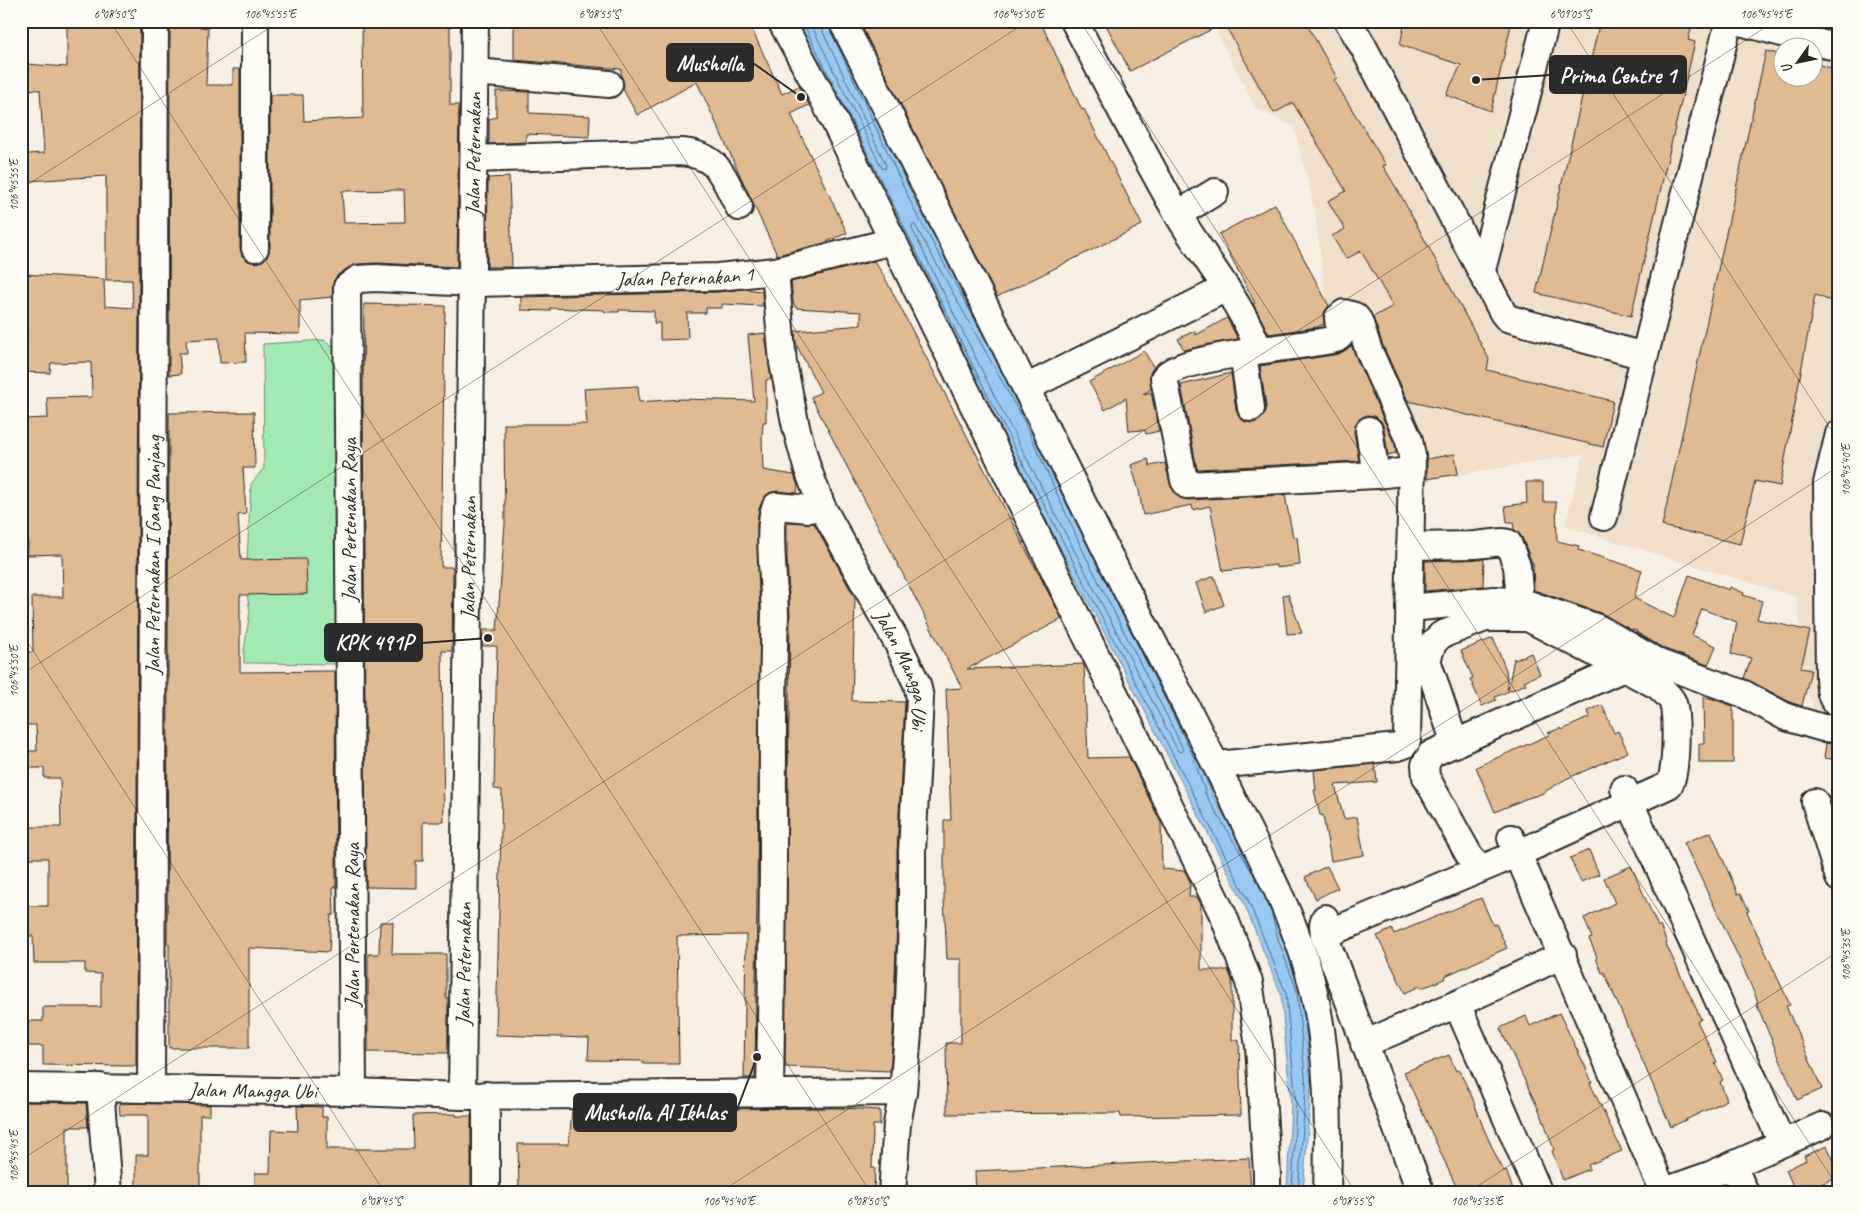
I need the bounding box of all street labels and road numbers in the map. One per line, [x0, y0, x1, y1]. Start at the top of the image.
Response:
street label: Jalan Peternakan [460, 92, 487, 217]
street label: Jalan Peternakan 1 [615, 260, 757, 293]
street label: Jalan Peternakan I Gang Panjang [140, 434, 166, 676]
street label: Jalan Pertenakan Raya [336, 436, 362, 603]
street label: Jalan Peternakan [455, 496, 482, 621]
street label: Jalan Mangga Ubi [868, 604, 934, 733]
street label: Jalan Pertenakan Raya [339, 841, 365, 1008]
street label: Jalan Peternakan [450, 902, 477, 1027]
street label: Jalan Mangga Ubi [188, 1077, 320, 1104]

